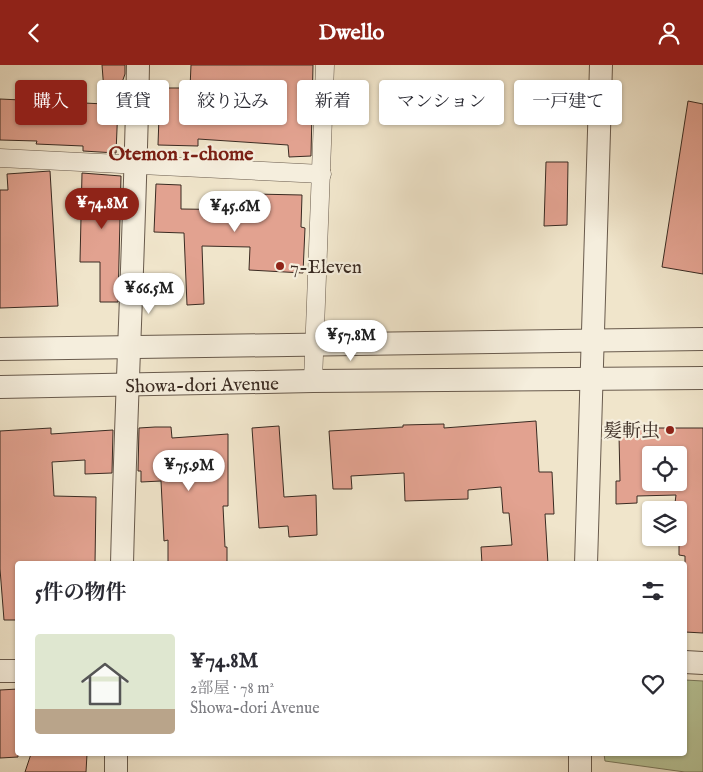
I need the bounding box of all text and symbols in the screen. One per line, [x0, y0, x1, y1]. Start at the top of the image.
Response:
icon: back [20, 19, 48, 47]
text: Dwello [319, 19, 384, 47]
icon: person [655, 19, 683, 47]
chip: 購入 [15, 80, 87, 125]
chip: 賃貸 [97, 80, 169, 125]
chip: 絞り込み [179, 80, 287, 125]
chip: 新着 [297, 80, 369, 125]
chip: マンション [379, 80, 504, 125]
chip: 一戸建て [514, 80, 622, 125]
district label: Otemon 1-chome [109, 142, 254, 167]
pin: ¥74.8M [61, 187, 143, 230]
pin: ¥45.6M [194, 191, 276, 233]
text: ¥74.8M [76, 194, 128, 214]
text: ¥45.6M [210, 197, 260, 217]
place label: 7-Eleven [290, 256, 362, 280]
marker: 7-Eleven [274, 260, 286, 272]
pin: ¥66.5M [108, 273, 190, 315]
text: ¥66.5M [124, 279, 174, 299]
pin: ¥57.8M [310, 319, 392, 362]
text: ¥57.8M [326, 326, 376, 346]
street label: Showa-dori Avenue [125, 373, 279, 399]
place label: 髪斬虫 [603, 420, 660, 444]
marker: 髪斬虫 [664, 424, 676, 436]
map controls [642, 446, 687, 546]
button: locate [642, 446, 687, 491]
pin: ¥75.9M [148, 449, 230, 492]
text: ¥75.9M [164, 456, 214, 476]
button: layers [642, 501, 687, 546]
icon: filters [639, 577, 667, 605]
text: 5件の物件 [35, 580, 127, 607]
text: ¥74.8M [190, 648, 258, 675]
icon: home [75, 654, 135, 714]
icon: heart [639, 670, 667, 698]
text: 2部屋 · 78 m² [190, 679, 274, 699]
text: Showa-dori Avenue [190, 699, 320, 719]

